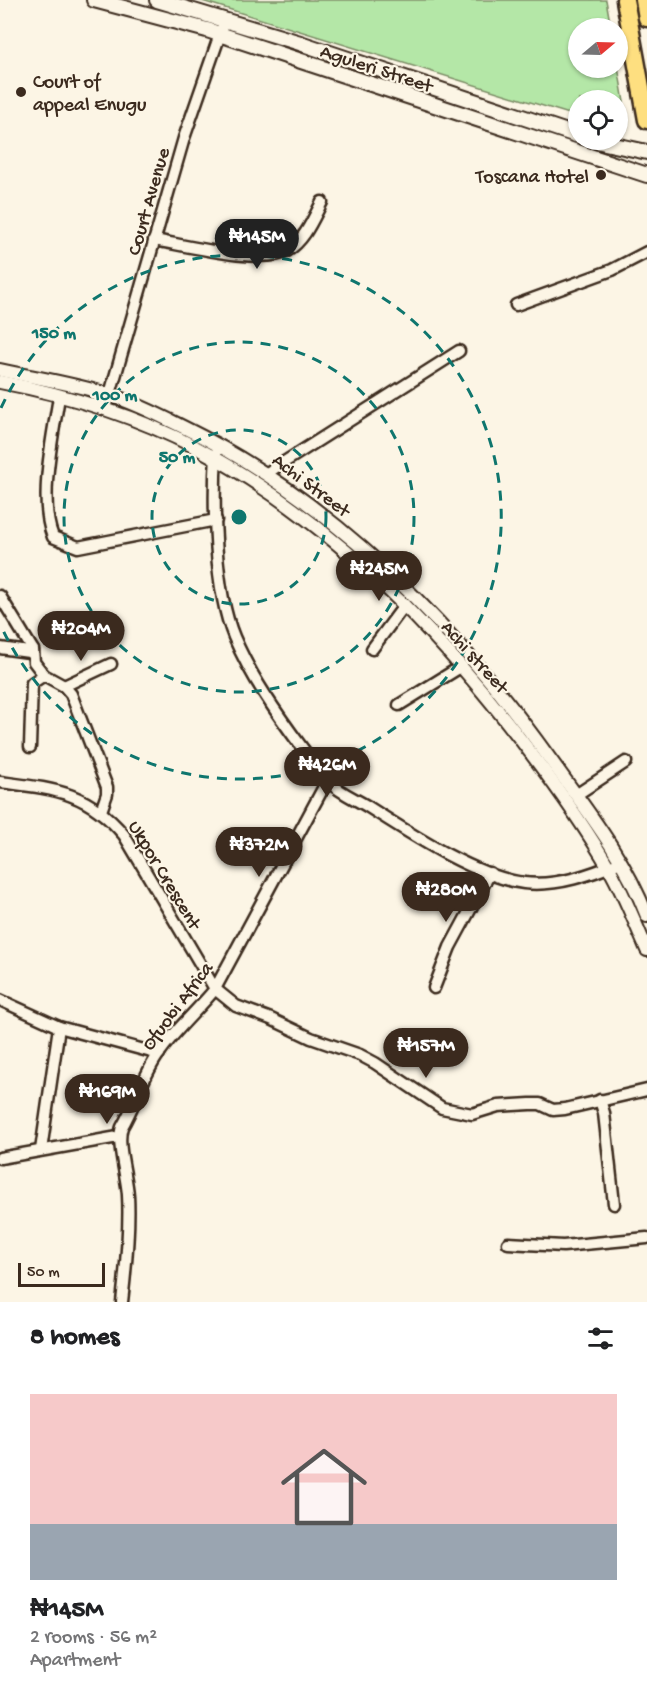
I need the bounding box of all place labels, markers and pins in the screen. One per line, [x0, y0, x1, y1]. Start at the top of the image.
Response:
place label: Court of appeal Enugu [33, 72, 147, 118]
marker: Court of appeal Enugu [14, 85, 28, 99]
place label: Toscana Hotel [475, 167, 589, 190]
marker: Toscana Hotel [594, 168, 608, 182]
pin: ₦145M [215, 219, 299, 270]
centre of rings [229, 507, 249, 527]
pin: ₦245M [337, 551, 421, 602]
pin: ₦204M [39, 611, 123, 662]
pin: ₦426M [285, 747, 369, 798]
pin: ₦372M [217, 827, 301, 878]
pin: ₦280M [404, 872, 488, 923]
pin: ₦157M [384, 1028, 468, 1079]
pin: ₦169M [65, 1074, 149, 1125]

